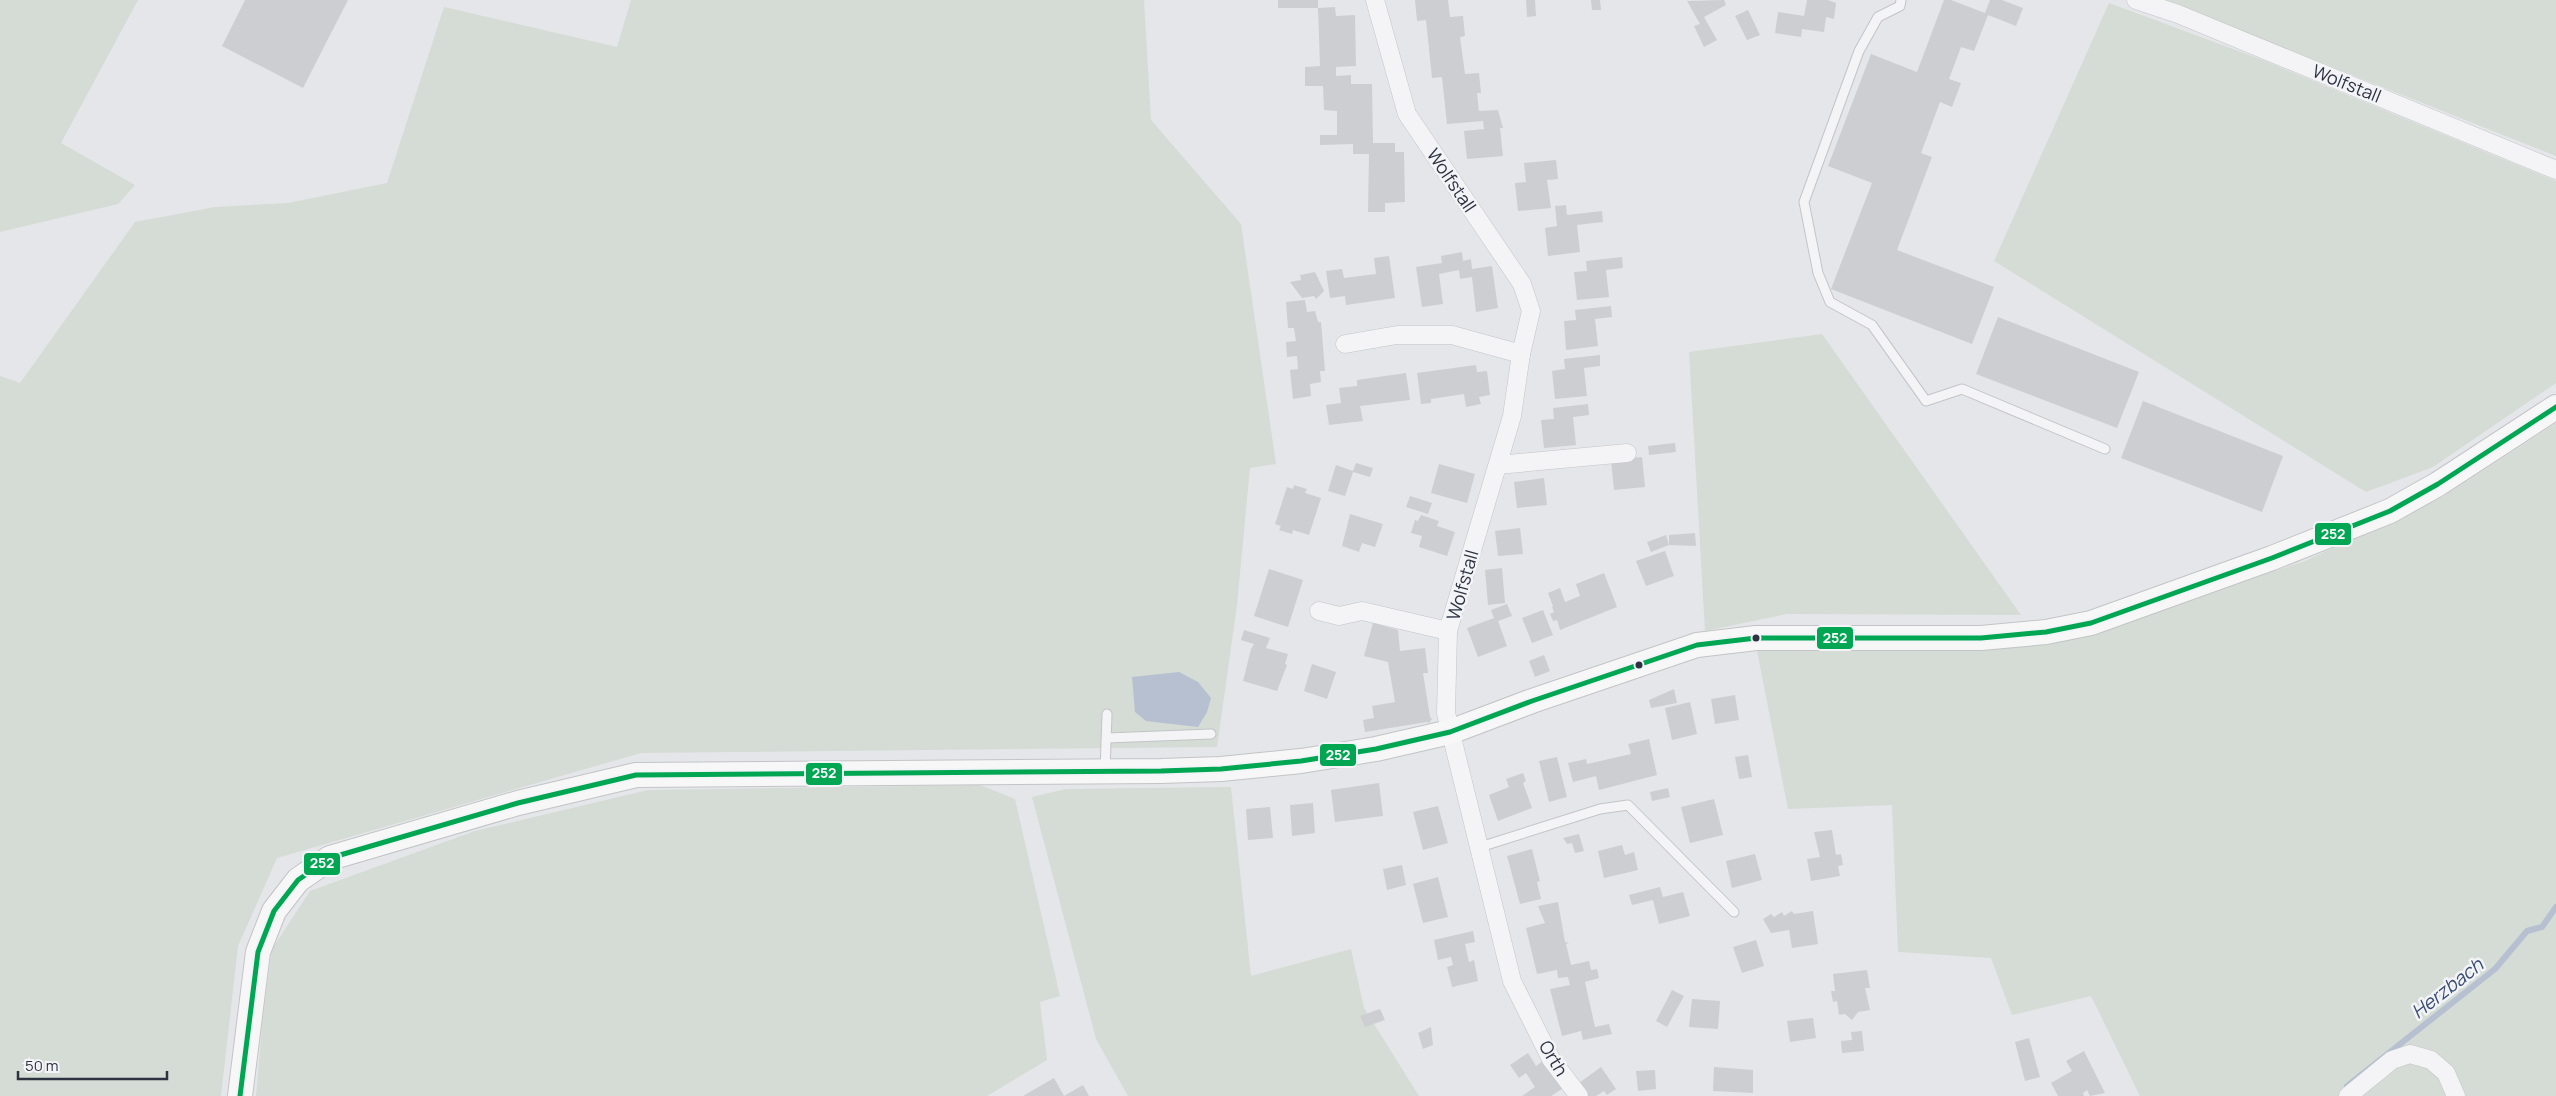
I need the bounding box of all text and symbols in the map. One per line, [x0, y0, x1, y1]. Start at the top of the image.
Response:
street label: Wolfstall [2309, 58, 2385, 108]
street label: Wolfstall [1422, 143, 1482, 217]
line badge: 252 [2314, 522, 2352, 546]
text: 252 [2321, 524, 2345, 543]
street label: Wolfstall [1441, 547, 1483, 623]
line badge: 252 [1816, 626, 1854, 650]
text: 252 [1823, 628, 1847, 647]
unlabelled marker [1751, 633, 1761, 643]
unlabelled marker [1634, 660, 1644, 670]
line badge: 252 [1319, 743, 1357, 767]
text: 252 [1326, 745, 1350, 764]
line badge: 252 [805, 762, 843, 786]
text: 252 [812, 763, 836, 782]
line badge: 252 [303, 852, 341, 876]
text: 252 [310, 853, 334, 872]
water label: Herzbach [2406, 951, 2489, 1024]
street label: Orth [1534, 1036, 1574, 1080]
scale bar [18, 1048, 166, 1080]
text: 50 m [25, 1055, 59, 1076]

